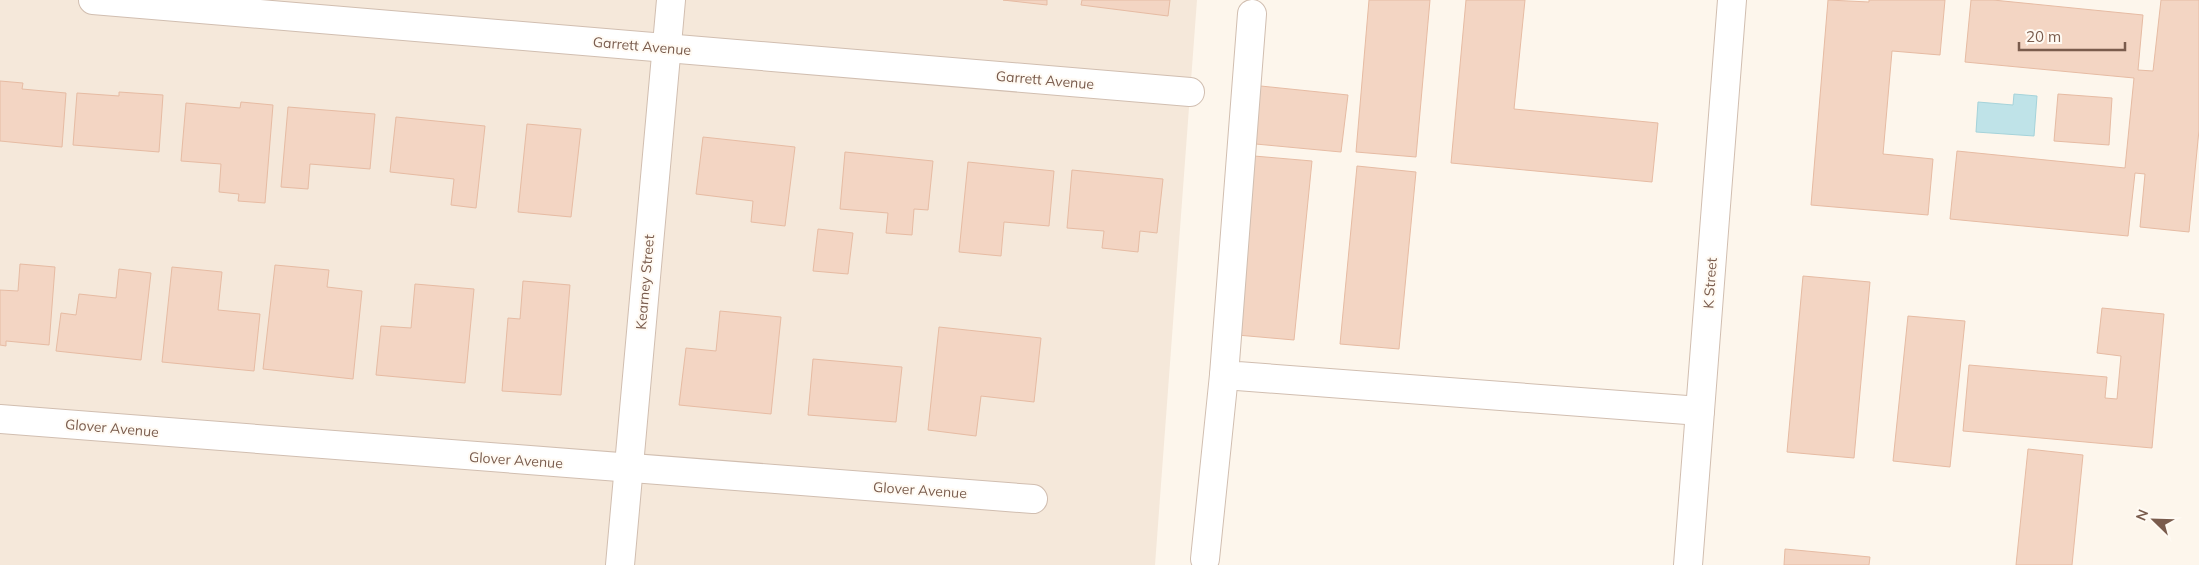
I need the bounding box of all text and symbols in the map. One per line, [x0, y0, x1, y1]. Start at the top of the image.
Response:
scale bar [2019, 20, 2125, 52]
text: 20 m [2026, 27, 2061, 46]
street label: Garrett Avenue [592, 33, 692, 59]
street label: Garrett Avenue [995, 67, 1095, 93]
street label: Kearney Street [632, 234, 658, 330]
street label: K Street [1699, 257, 1721, 309]
street label: Glover Avenue [64, 415, 160, 441]
street label: Glover Avenue [469, 448, 563, 472]
street label: Glover Avenue [873, 478, 967, 502]
north arrow [2129, 495, 2179, 545]
text: N [2132, 507, 2152, 523]

